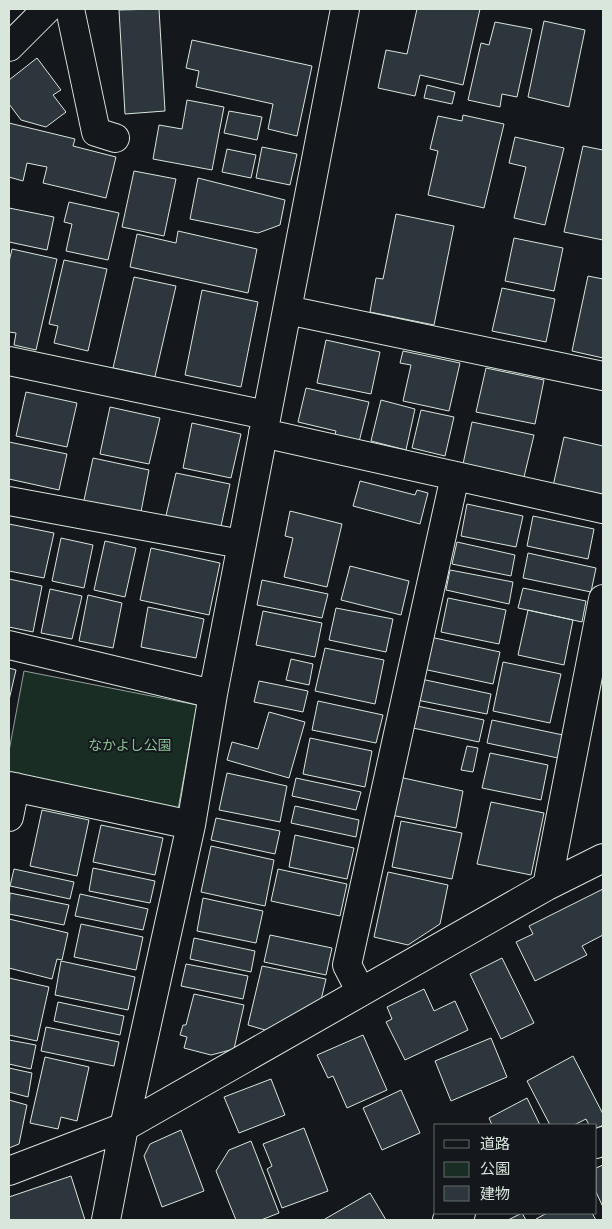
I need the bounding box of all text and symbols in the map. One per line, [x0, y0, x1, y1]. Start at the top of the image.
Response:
park label: なかよし公園 [88, 737, 172, 753]
legend [434, 1124, 597, 1214]
text: 道路 [480, 1135, 510, 1153]
text: 公園 [480, 1160, 510, 1178]
text: 建物 [480, 1185, 510, 1203]

